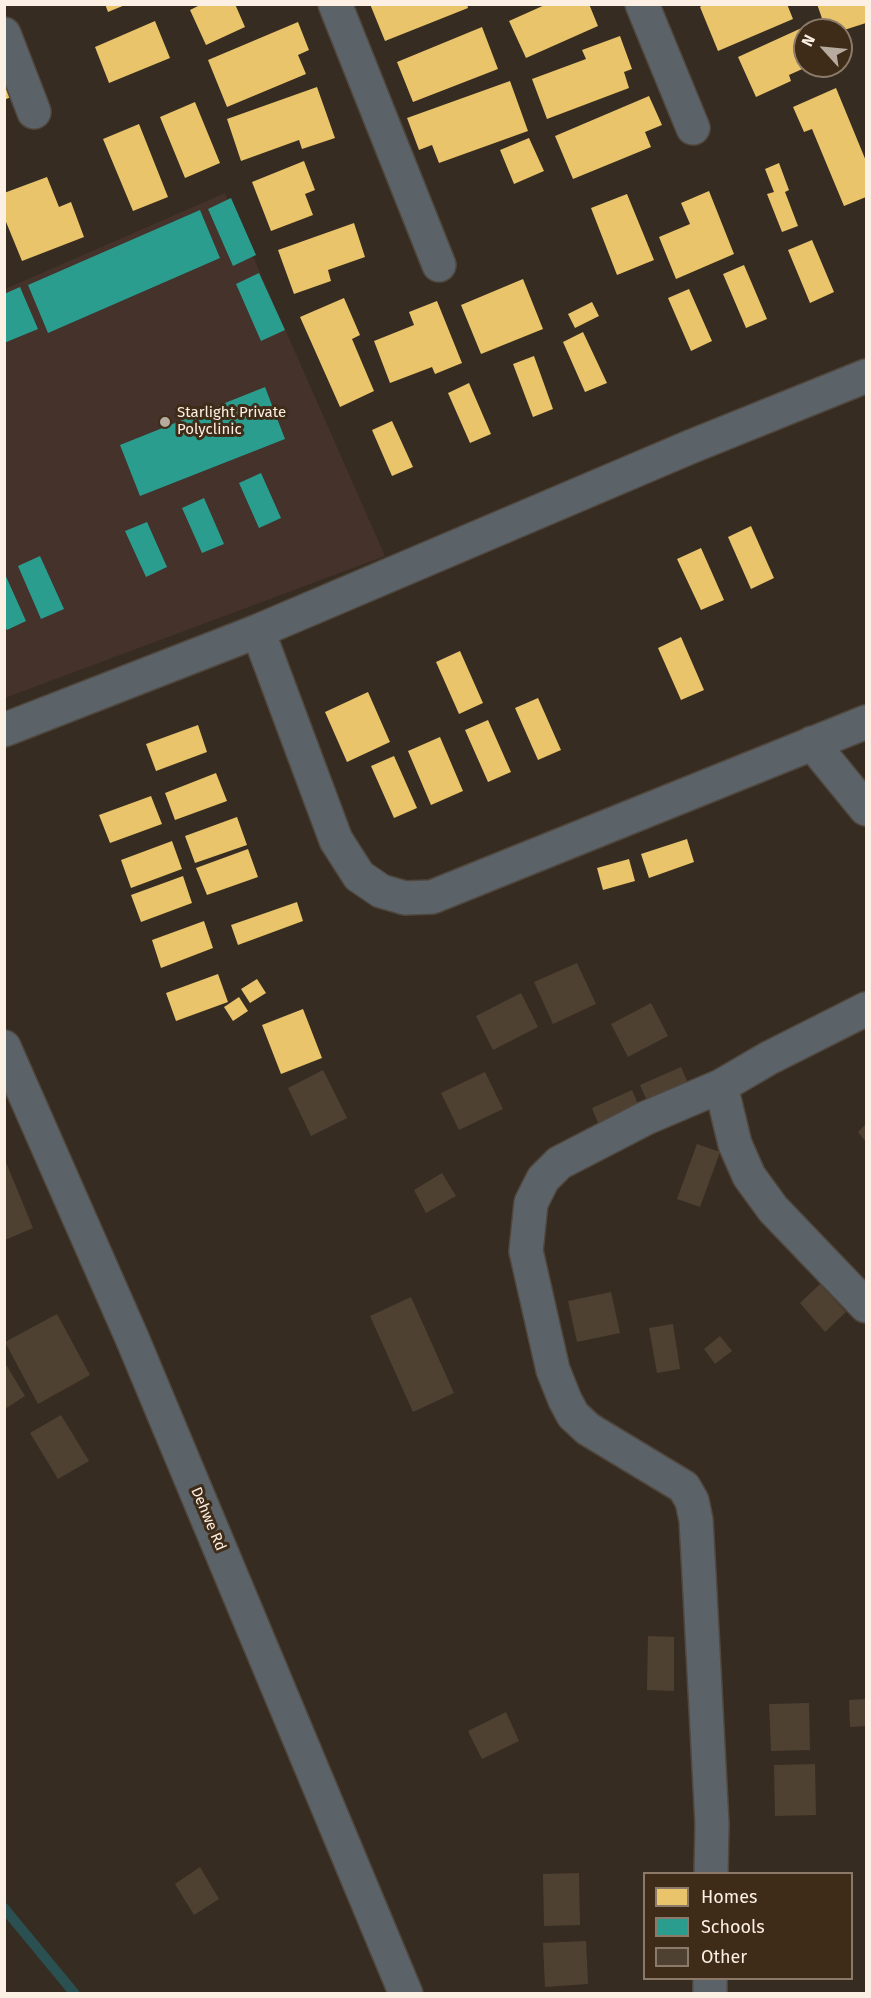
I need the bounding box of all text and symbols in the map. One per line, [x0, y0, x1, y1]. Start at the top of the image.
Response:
north arrow [793, 18, 853, 78]
text: N [797, 31, 819, 50]
place label: Starlight Private Polyclinic [177, 404, 286, 439]
marker: Starlight Private Polyclinic [158, 415, 172, 429]
street label: Dehwe Rd [187, 1484, 229, 1554]
legend [643, 1872, 853, 1980]
text: Homes [701, 1886, 757, 1908]
text: Schools [701, 1916, 765, 1938]
text: Other [701, 1946, 747, 1968]

